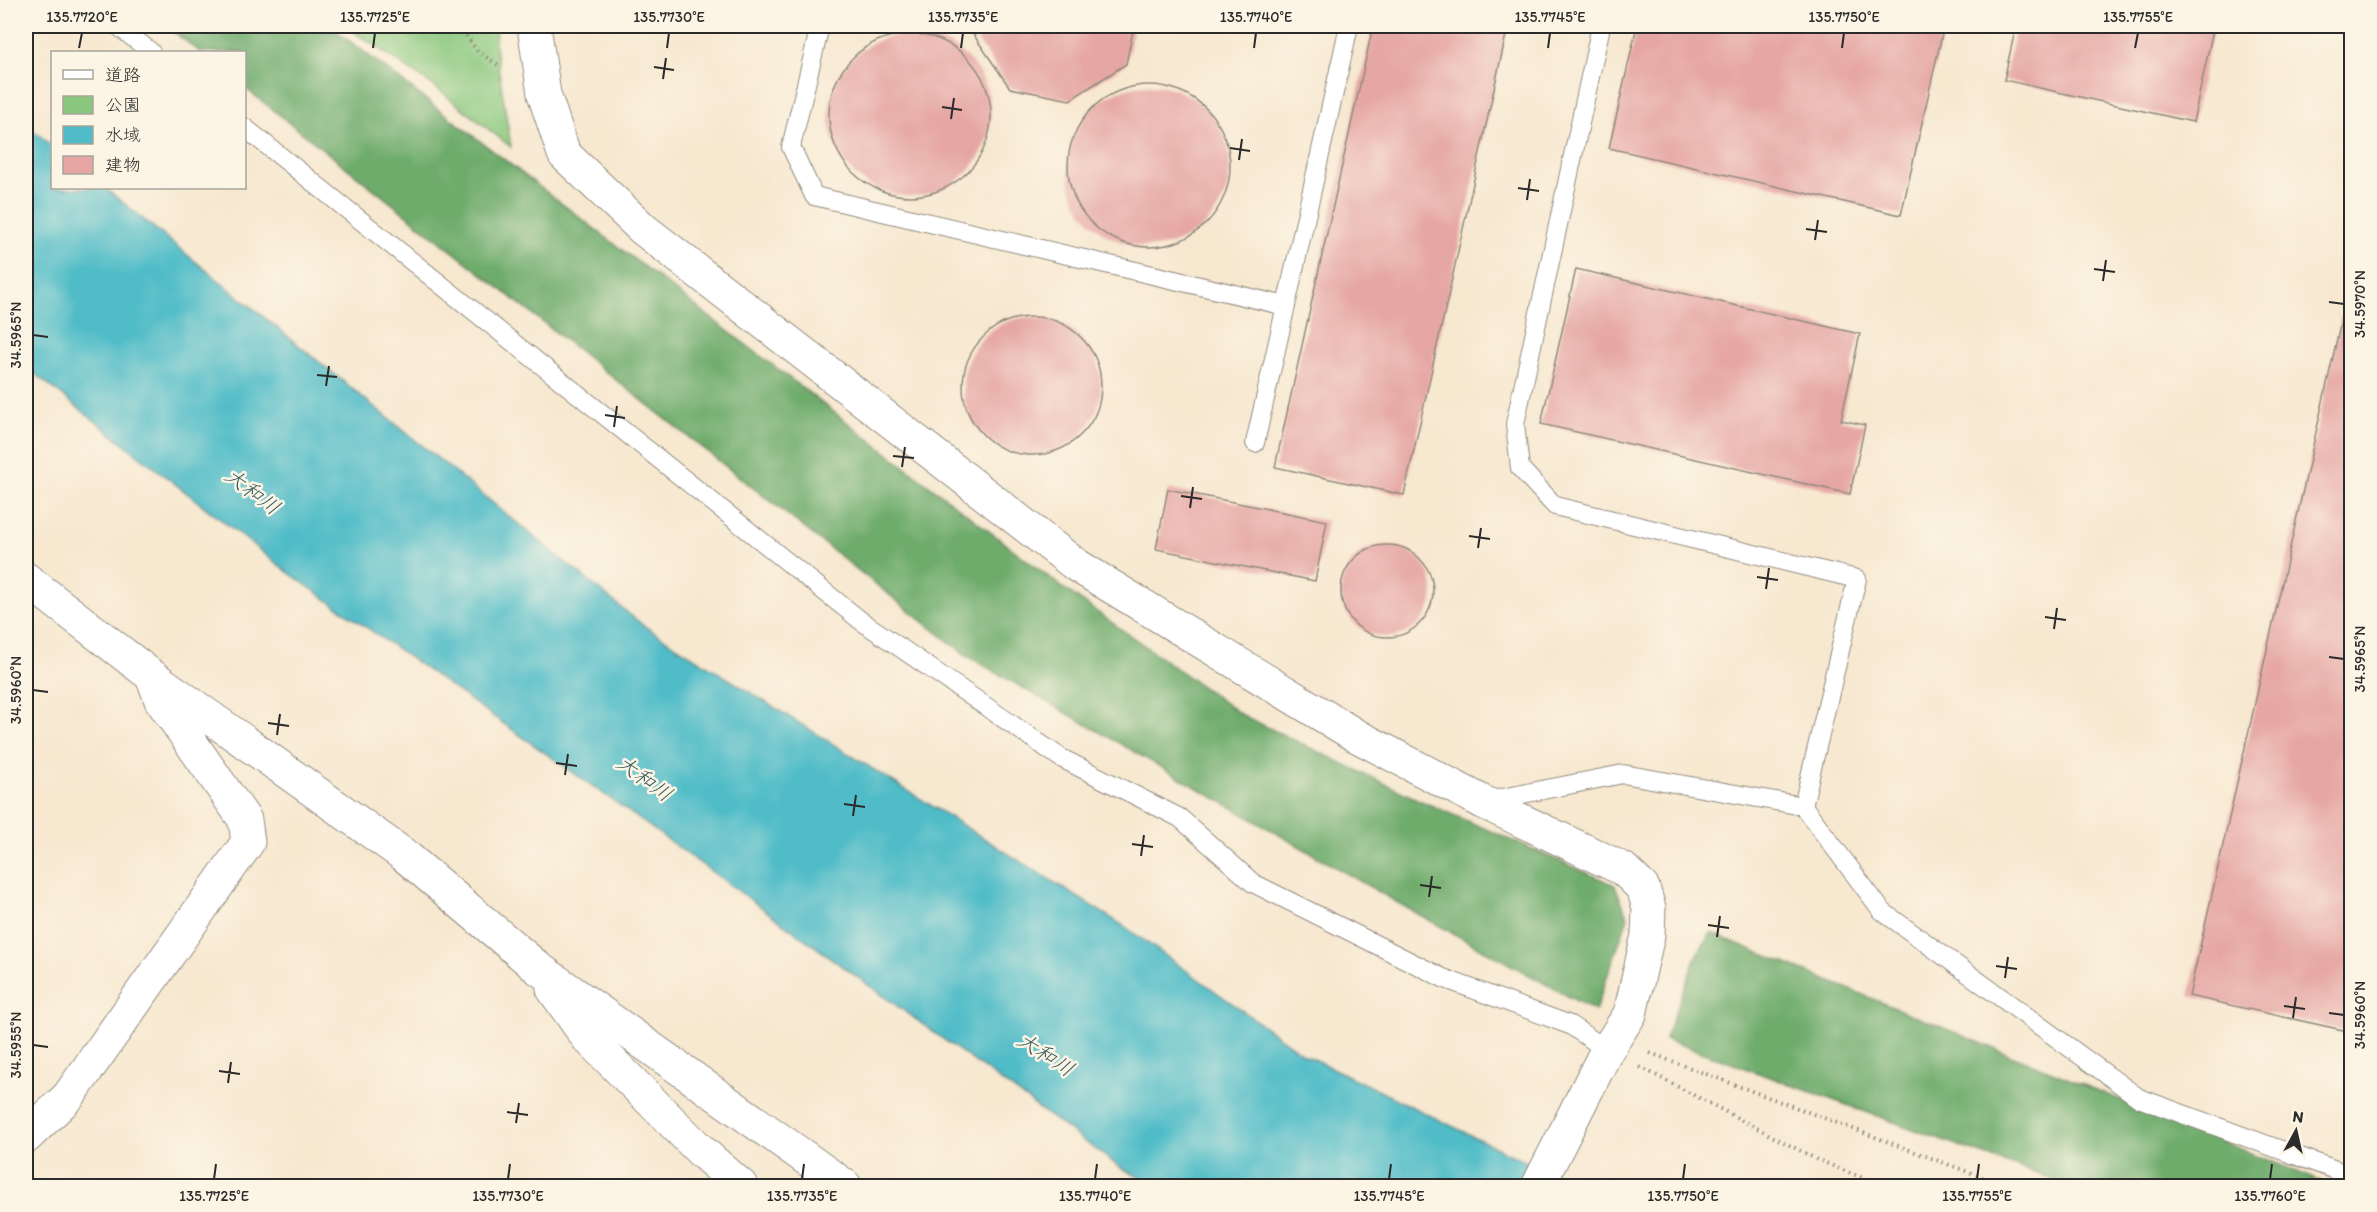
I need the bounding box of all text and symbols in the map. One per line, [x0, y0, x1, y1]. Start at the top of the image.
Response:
text: 135.7720°E [46, 8, 118, 26]
text: 135.7725°E [340, 8, 410, 26]
text: 135.7730°E [633, 8, 705, 26]
text: 135.7735°E [928, 8, 998, 26]
text: 135.7740°E [1220, 8, 1292, 26]
text: 135.7745°E [1514, 8, 1586, 26]
text: 135.7750°E [1808, 8, 1880, 26]
text: 135.7755°E [2103, 8, 2173, 26]
legend [51, 51, 246, 189]
text: 道路 [105, 64, 141, 86]
text: 公園 [105, 94, 141, 116]
text: 水域 [105, 124, 141, 146]
text: 建物 [105, 154, 141, 176]
text: 34.5970°N [2351, 270, 2369, 338]
text: 34.5965°N [7, 302, 25, 368]
water label: 大和川 [220, 462, 286, 520]
text: 34.5965°N [2351, 626, 2369, 692]
text: 34.5960°N [7, 656, 25, 724]
water label: 大和川 [612, 749, 678, 807]
text: 34.5960°N [2351, 981, 2369, 1049]
text: 34.5955°N [7, 1012, 25, 1078]
water label: 大和川 [1013, 1026, 1079, 1082]
north arrow [2266, 1101, 2326, 1161]
text: N [2291, 1106, 2305, 1127]
text: 135.7725°E [179, 1187, 249, 1205]
text: 135.7730°E [472, 1187, 544, 1205]
text: 135.7735°E [767, 1187, 837, 1205]
text: 135.7740°E [1059, 1187, 1131, 1205]
text: 135.7745°E [1353, 1187, 1425, 1205]
text: 135.7750°E [1647, 1187, 1719, 1205]
text: 135.7755°E [1942, 1187, 2012, 1205]
text: 135.7760°E [2234, 1187, 2306, 1205]

